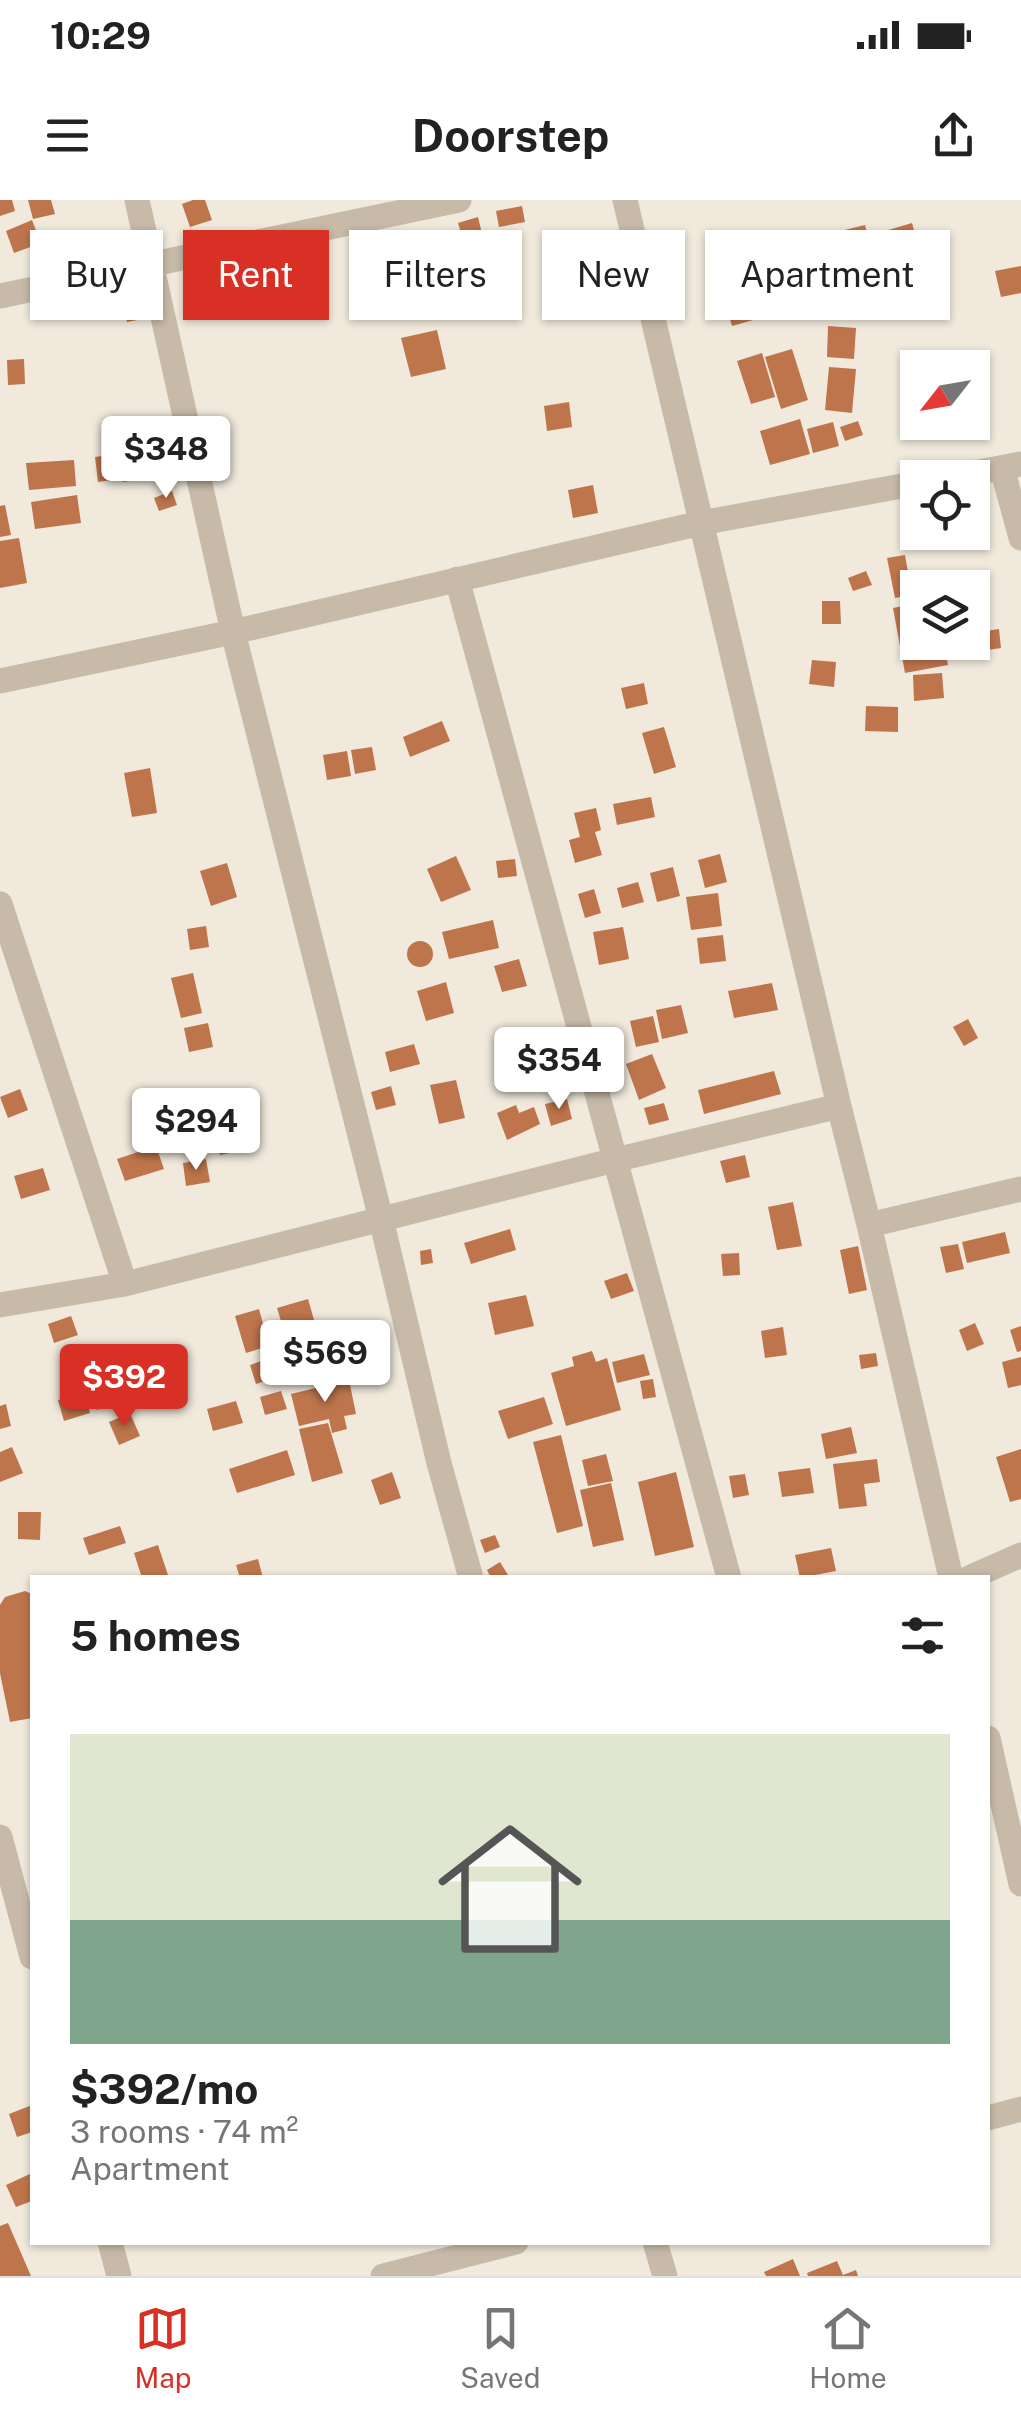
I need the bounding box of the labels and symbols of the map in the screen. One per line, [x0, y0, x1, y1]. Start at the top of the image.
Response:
north arrow [900, 350, 990, 440]
pin: $348 [107, 416, 225, 501]
pin: $354 [500, 1027, 618, 1112]
pin: $294 [137, 1088, 255, 1173]
pin: $569 [266, 1320, 384, 1405]
pin: $392 [65, 1344, 183, 1429]

